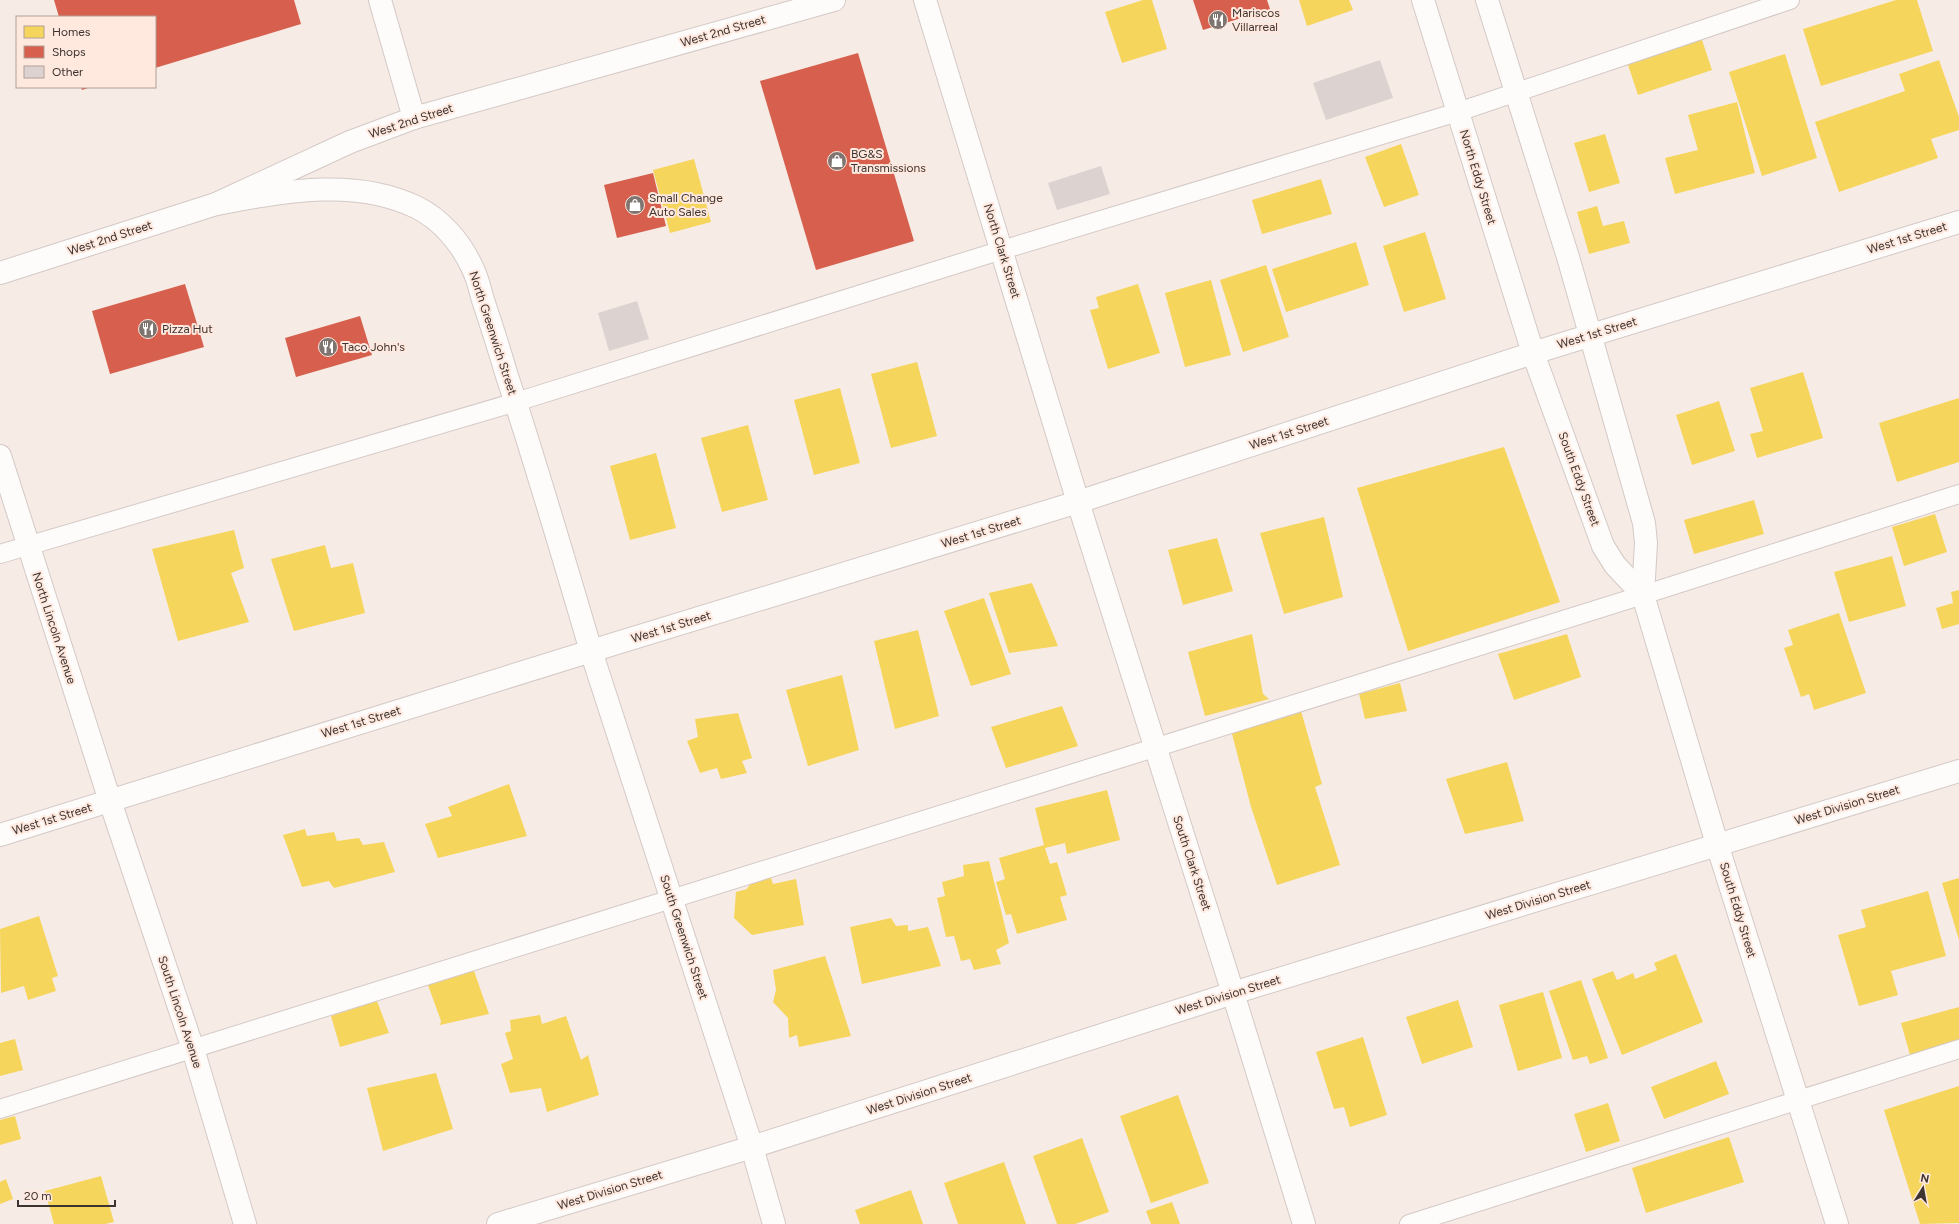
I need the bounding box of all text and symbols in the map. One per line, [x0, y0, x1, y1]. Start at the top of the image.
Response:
place label: Mariscos Villarreal [1232, 6, 1280, 34]
restaurant icon: Mariscos Villarreal [1207, 9, 1229, 31]
street label: West 2nd Street [679, 12, 768, 50]
legend [16, 16, 156, 88]
text: Homes [52, 25, 91, 39]
text: Shops [52, 45, 86, 59]
text: Other [52, 65, 83, 79]
street label: West 2nd Street [367, 101, 455, 141]
street label: North Eddy Street [1457, 128, 1499, 227]
place label: BG&S Transmissions [851, 147, 926, 175]
shop icon: BG&S Transmissions [826, 150, 848, 172]
place label: Small Change Auto Sales [649, 191, 723, 219]
shop icon: Small Change Auto Sales [624, 194, 646, 216]
street label: North Clark Street [981, 202, 1023, 301]
street label: West 2nd Street [66, 218, 154, 258]
street label: West 1st Street [1866, 219, 1949, 257]
street label: North Greenwich Street [466, 269, 520, 397]
street label: West 1st Street [1556, 314, 1639, 352]
restaurant icon: Pizza Hut [137, 318, 159, 340]
place label: Pizza Hut [162, 322, 213, 336]
restaurant icon: Taco John's [317, 336, 339, 358]
place label: Taco John's [342, 340, 405, 354]
street label: West 1st Street [1248, 413, 1331, 452]
street label: South Eddy Street [1555, 430, 1603, 528]
street label: West 1st Street [940, 513, 1023, 551]
street label: North Lincoln Avenue [29, 570, 79, 686]
street label: West 1st Street [630, 608, 713, 646]
street label: West 1st Street [320, 703, 403, 741]
street label: West Division Street [1793, 782, 1902, 828]
street label: West 1st Street [11, 800, 94, 838]
street label: South Clark Street [1170, 814, 1214, 913]
street label: South Eddy Street [1717, 860, 1759, 960]
street label: South Greenwich Street [657, 873, 711, 1001]
street label: West Division Street [1484, 877, 1593, 923]
street label: South Lincoln Avenue [155, 954, 205, 1070]
street label: West Division Street [1174, 972, 1283, 1018]
street label: West Division Street [865, 1070, 974, 1118]
street label: West Division Street [556, 1167, 665, 1213]
north arrow [1903, 1168, 1943, 1208]
text: N [1919, 1171, 1930, 1186]
scale bar [18, 1182, 115, 1208]
text: 20 m [24, 1189, 52, 1203]

